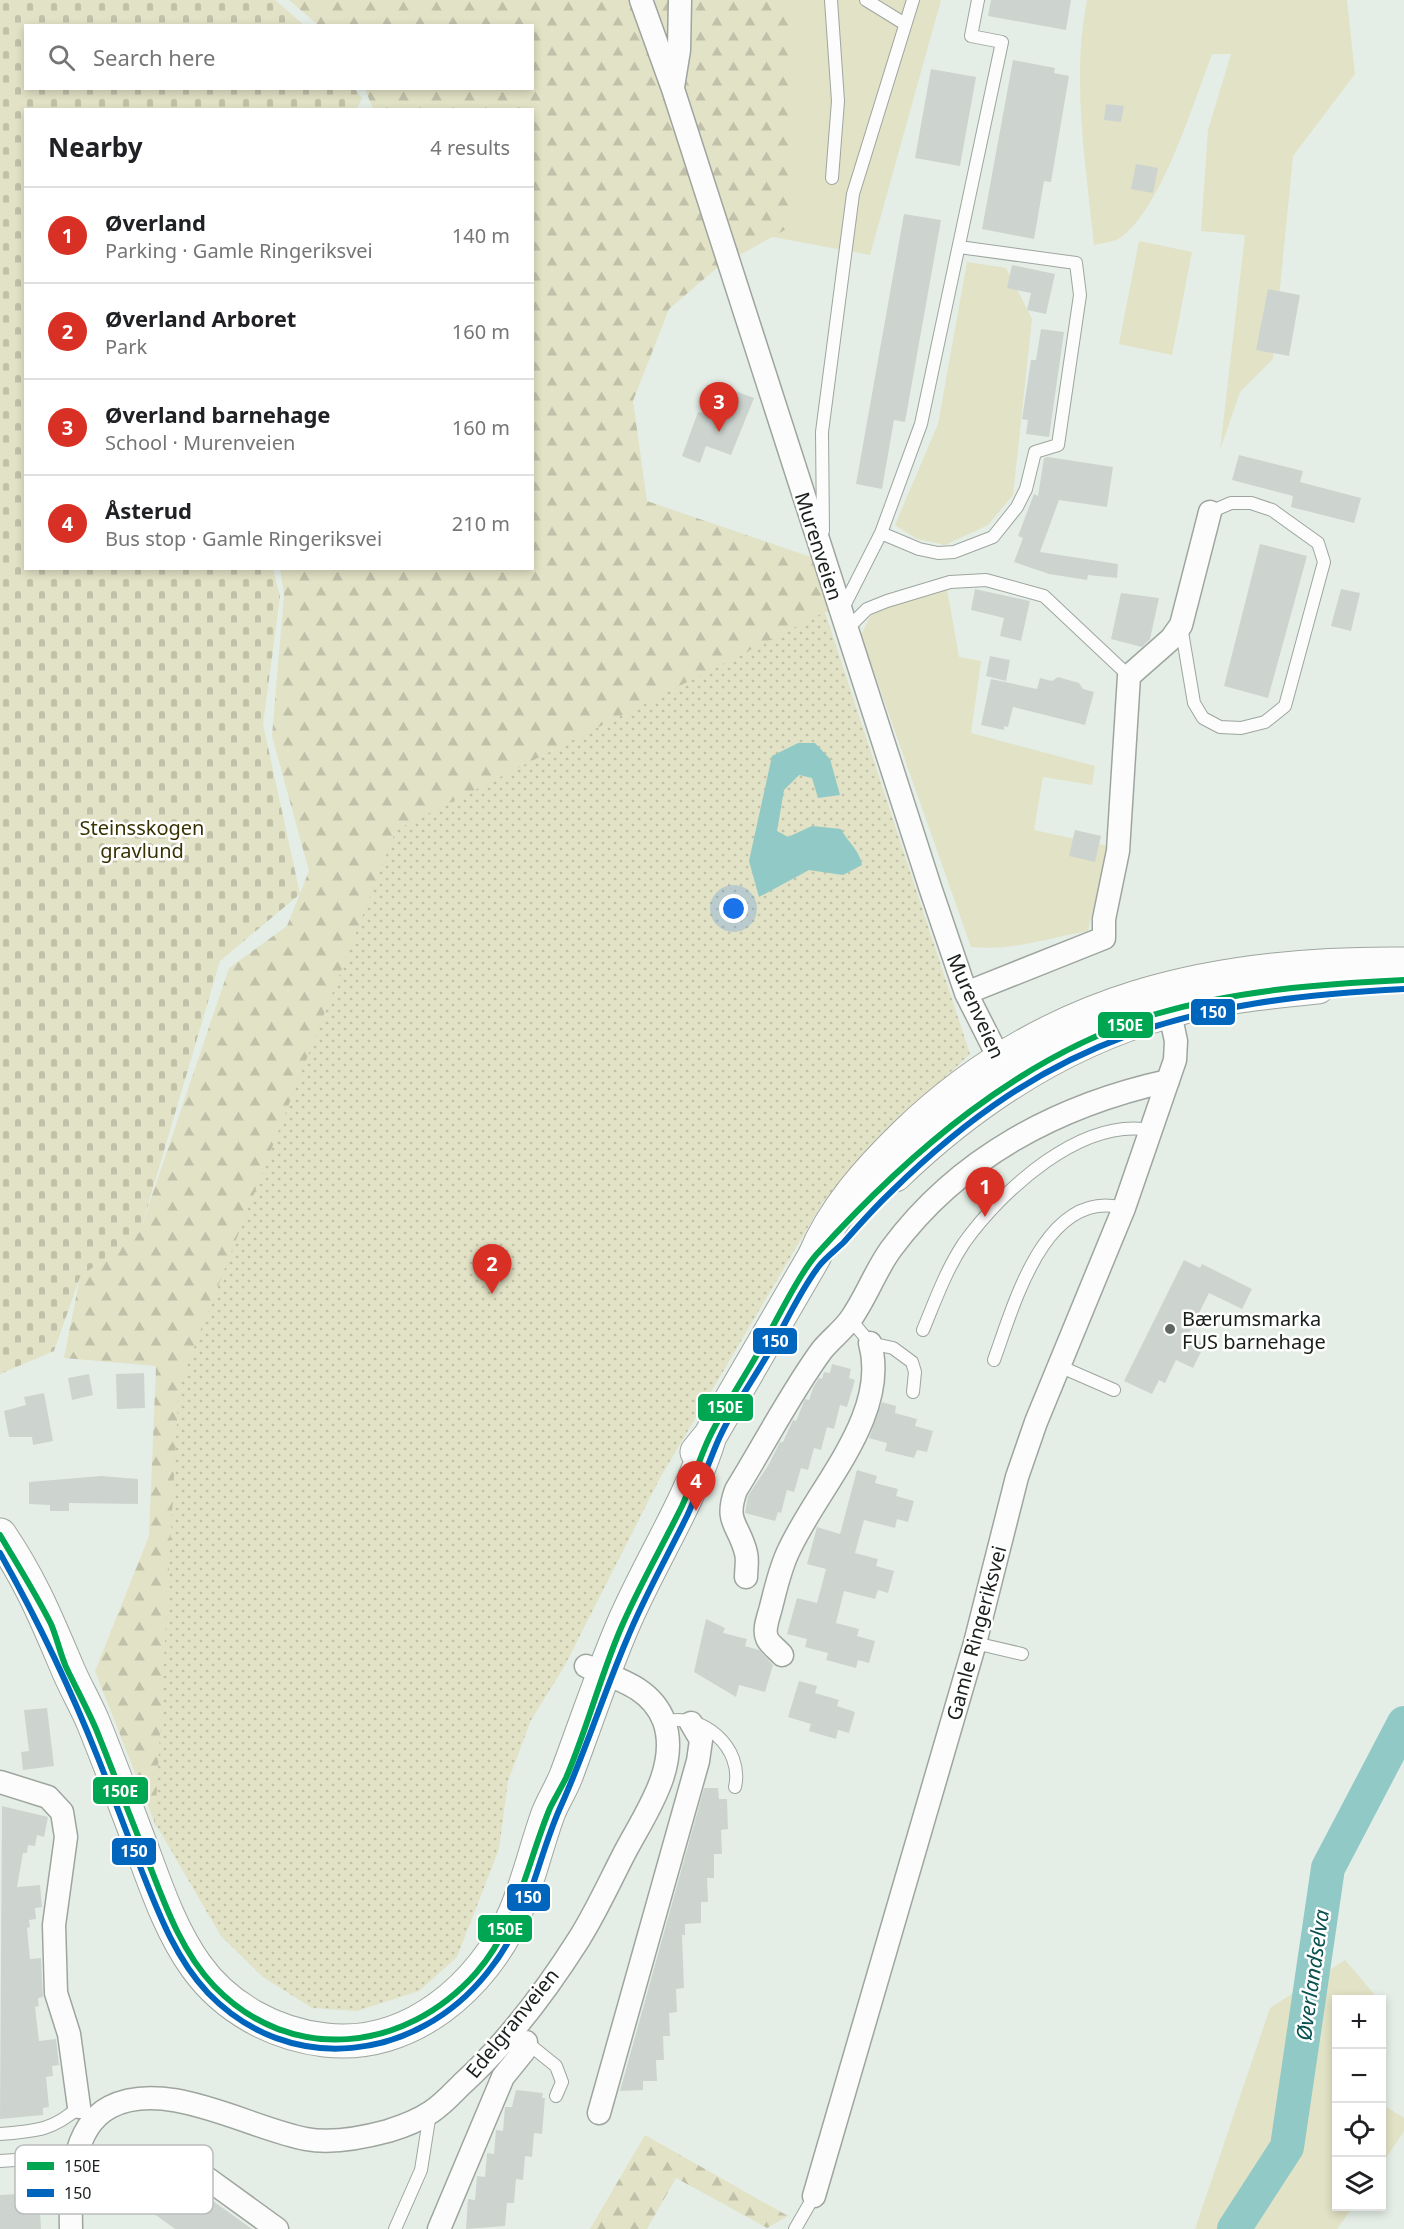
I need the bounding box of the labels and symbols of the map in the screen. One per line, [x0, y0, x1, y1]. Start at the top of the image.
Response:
pin: 3 [700, 382, 738, 432]
street label: Murenveien [789, 488, 849, 604]
park label: Steinsskogen gravlund [80, 814, 204, 864]
your location [719, 894, 748, 923]
street label: Murenveien [941, 949, 1011, 1063]
line badge: 150 [1190, 998, 1236, 1026]
text: 150 [1199, 1001, 1227, 1023]
line badge: 150E [1097, 1011, 1154, 1039]
text: 150E [1107, 1014, 1143, 1036]
pin: 1 [966, 1168, 1004, 1217]
pin: 2 [472, 1244, 512, 1294]
place label: Bærumsmarka FUS barnehage [1182, 1305, 1326, 1355]
marker: Bærumsmarka FUS barnehage [1163, 1322, 1177, 1336]
line badge: 150 [752, 1327, 798, 1355]
text: 150 [761, 1330, 789, 1352]
line badge: 150E [697, 1393, 754, 1422]
text: 150E [707, 1396, 743, 1418]
pin: 4 [676, 1462, 716, 1511]
street label: Gamle Ringeriksvei [940, 1543, 1012, 1723]
line badge: 150E [92, 1776, 149, 1805]
text: 150E [102, 1780, 138, 1802]
line badge: 150 [111, 1837, 157, 1866]
text: 150 [120, 1840, 148, 1862]
line badge: 150 [506, 1883, 551, 1912]
text: 150 [514, 1886, 542, 1908]
water label: Øverlandselva [1289, 1908, 1335, 2042]
line badge: 150E [477, 1914, 533, 1943]
text: 150E [487, 1918, 523, 1940]
street label: Edelgranveien [459, 1962, 565, 2084]
legend [15, 2145, 213, 2214]
text: 150E [64, 2155, 100, 2177]
text: 150 [64, 2182, 91, 2204]

